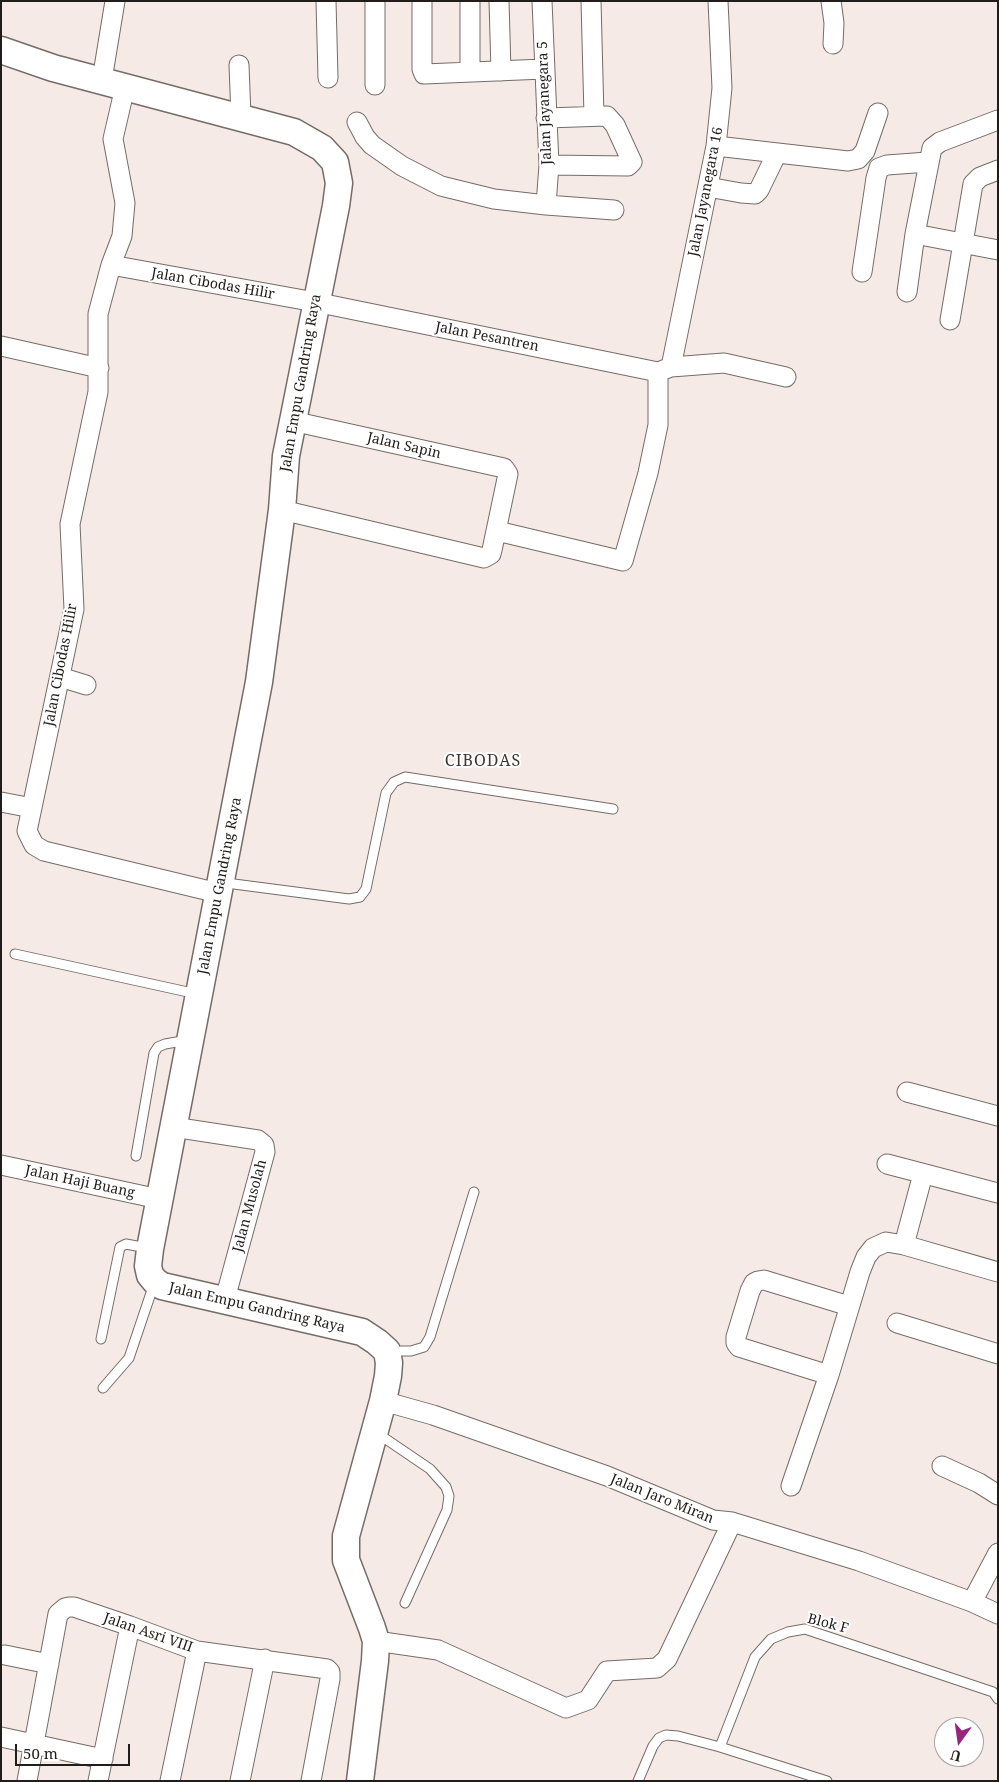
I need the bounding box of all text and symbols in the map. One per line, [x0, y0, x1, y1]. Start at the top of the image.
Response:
street label: Jalan Jayanegara 5 [534, 41, 556, 165]
street label: Jalan Jayanegara 16 [685, 126, 727, 258]
street label: Jalan Cibodas Hilir [150, 265, 276, 303]
street label: Jalan Empu Gandring Raya [277, 293, 325, 473]
street label: Jalan Pesantren [434, 319, 540, 355]
street label: Jalan Sapin [365, 429, 443, 463]
street label: Jalan Cibodas Hilir [41, 602, 81, 728]
district label: CIBODAS [444, 751, 522, 771]
street label: Jalan Empu Gandring Raya [195, 796, 245, 976]
street label: Jalan Musolah [230, 1158, 270, 1254]
street label: Jalan Haji Buang [24, 1162, 136, 1202]
street label: Jalan Empu Gandring Raya [167, 1280, 347, 1336]
street label: Jalan Jaro Miran [608, 1471, 716, 1527]
street label: Jalan Asri VIII [101, 1610, 195, 1656]
street label: Blok F [806, 1610, 850, 1638]
north arrow [934, 1717, 984, 1767]
scale bar [18, 1734, 132, 1766]
text: 50 m [23, 1743, 58, 1763]
text: U [948, 1746, 963, 1767]

